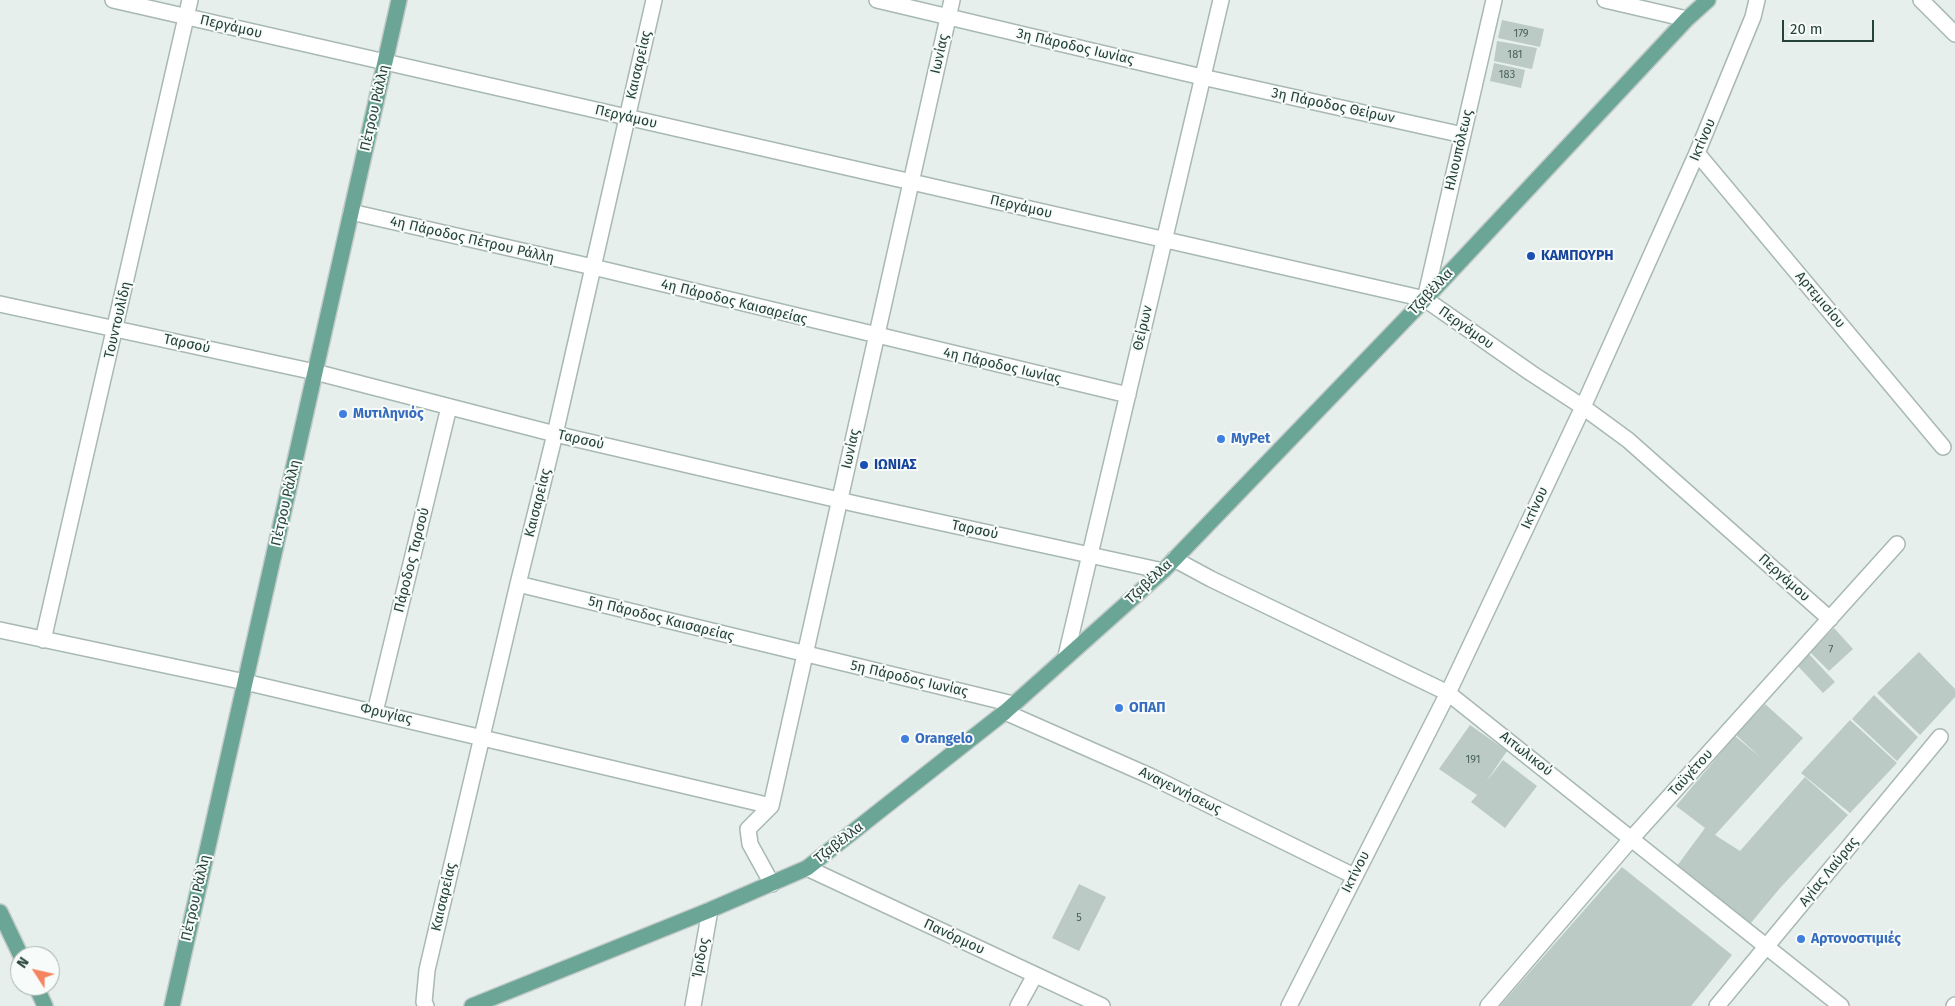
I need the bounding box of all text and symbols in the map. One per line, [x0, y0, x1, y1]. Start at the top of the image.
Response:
scale bar [1785, 10, 1878, 42]
street label: Περγάμου [198, 12, 264, 42]
text: 20 m [1790, 20, 1823, 38]
street label: 3η Πάροδος Ιωνίας [1015, 25, 1135, 69]
house number: 179 [1513, 27, 1529, 41]
street label: Καισαρείας [623, 29, 655, 101]
street label: Ιωνίας [927, 32, 953, 76]
house number: 181 [1507, 48, 1523, 62]
street label: Πέτρου Ράλλη [357, 63, 393, 153]
house number: 183 [1499, 68, 1515, 82]
street label: 3η Πάροδος Θείρων [1270, 85, 1396, 127]
street label: Περγάμου [593, 102, 659, 132]
street label: Ηλιουπόλεως [1441, 108, 1477, 192]
street label: Ικτίνου [1687, 116, 1719, 164]
street label: Περγάμου [988, 192, 1054, 222]
street label: 4η Πάροδος Πέτρου Ράλλη [388, 213, 556, 267]
place label: KAΜΠΟΥΡΗ [1541, 248, 1614, 264]
marker: KAΜΠΟΥΡΗ [1525, 250, 1537, 262]
street label: Τζαβέλλα [1405, 265, 1457, 319]
street label: Αρτεμισίου [1791, 268, 1849, 332]
street label: 4η Πάροδος Καισαρείας [659, 276, 809, 328]
street label: Τουντουλίδη [101, 280, 135, 360]
street label: Περγάμου [1435, 303, 1497, 353]
street label: Θείρων [1130, 304, 1156, 352]
street label: Ταρσού [162, 331, 212, 357]
street label: 4η Πάροδος Ιωνίας [941, 344, 1063, 388]
place label: Μυτιληνιός [353, 406, 424, 422]
marker: Μυτιληνιός [337, 408, 349, 420]
street label: Ταρσού [556, 426, 606, 454]
street label: Ιωνίας [838, 427, 864, 471]
place label: MyPet [1231, 431, 1270, 447]
marker: MyPet [1215, 433, 1227, 445]
place label: ΙΩΝΙΑΣ [874, 457, 916, 473]
street label: Πέτρου Ράλλη [268, 458, 304, 548]
marker: ΙΩΝΙΑΣ [858, 459, 870, 471]
street label: Καισαρείας [521, 467, 555, 539]
street label: Ικτίνου [1518, 484, 1552, 532]
street label: Πάροδος Ταρσού [391, 506, 433, 614]
street label: Ταρσού [950, 517, 1000, 543]
street label: Περγάμου [1755, 551, 1813, 605]
street label: Τζαβέλλα [1122, 556, 1176, 608]
street label: 5η Πάροδος Καισαρείας [586, 593, 736, 645]
house number: 7 [1829, 643, 1833, 657]
street label: 5η Πάροδος Ιωνίας [849, 657, 969, 701]
street label: Φρυγίας [358, 700, 414, 728]
place label: ΟΠΑΠ [1129, 700, 1166, 716]
marker: ΟΠΑΠ [1113, 702, 1125, 714]
street label: Αιτωλικού [1496, 728, 1556, 780]
place label: Orangelo [915, 731, 973, 747]
marker: Orangelo [899, 733, 911, 745]
street label: Ταϋγέτου [1665, 746, 1717, 800]
house number: 191 [1465, 753, 1481, 767]
street label: Αναγεννήσεως [1136, 764, 1224, 818]
street label: Τζαβέλλα [811, 819, 867, 867]
street label: Αγίας Λαύρας [1796, 834, 1862, 910]
street label: Ικτίνου [1338, 848, 1374, 896]
street label: Πέτρου Ράλλη [178, 853, 214, 943]
street label: Καισαρείας [428, 861, 460, 933]
house number: 5 [1076, 911, 1082, 925]
street label: Πανόρμου [921, 916, 987, 958]
place label: Αρτονοστιμιές [1811, 931, 1901, 947]
marker: Αρτονοστιμιές [1795, 933, 1807, 945]
street label: Ίριδος [689, 937, 713, 979]
north arrow [10, 946, 60, 996]
text: N [13, 954, 33, 971]

